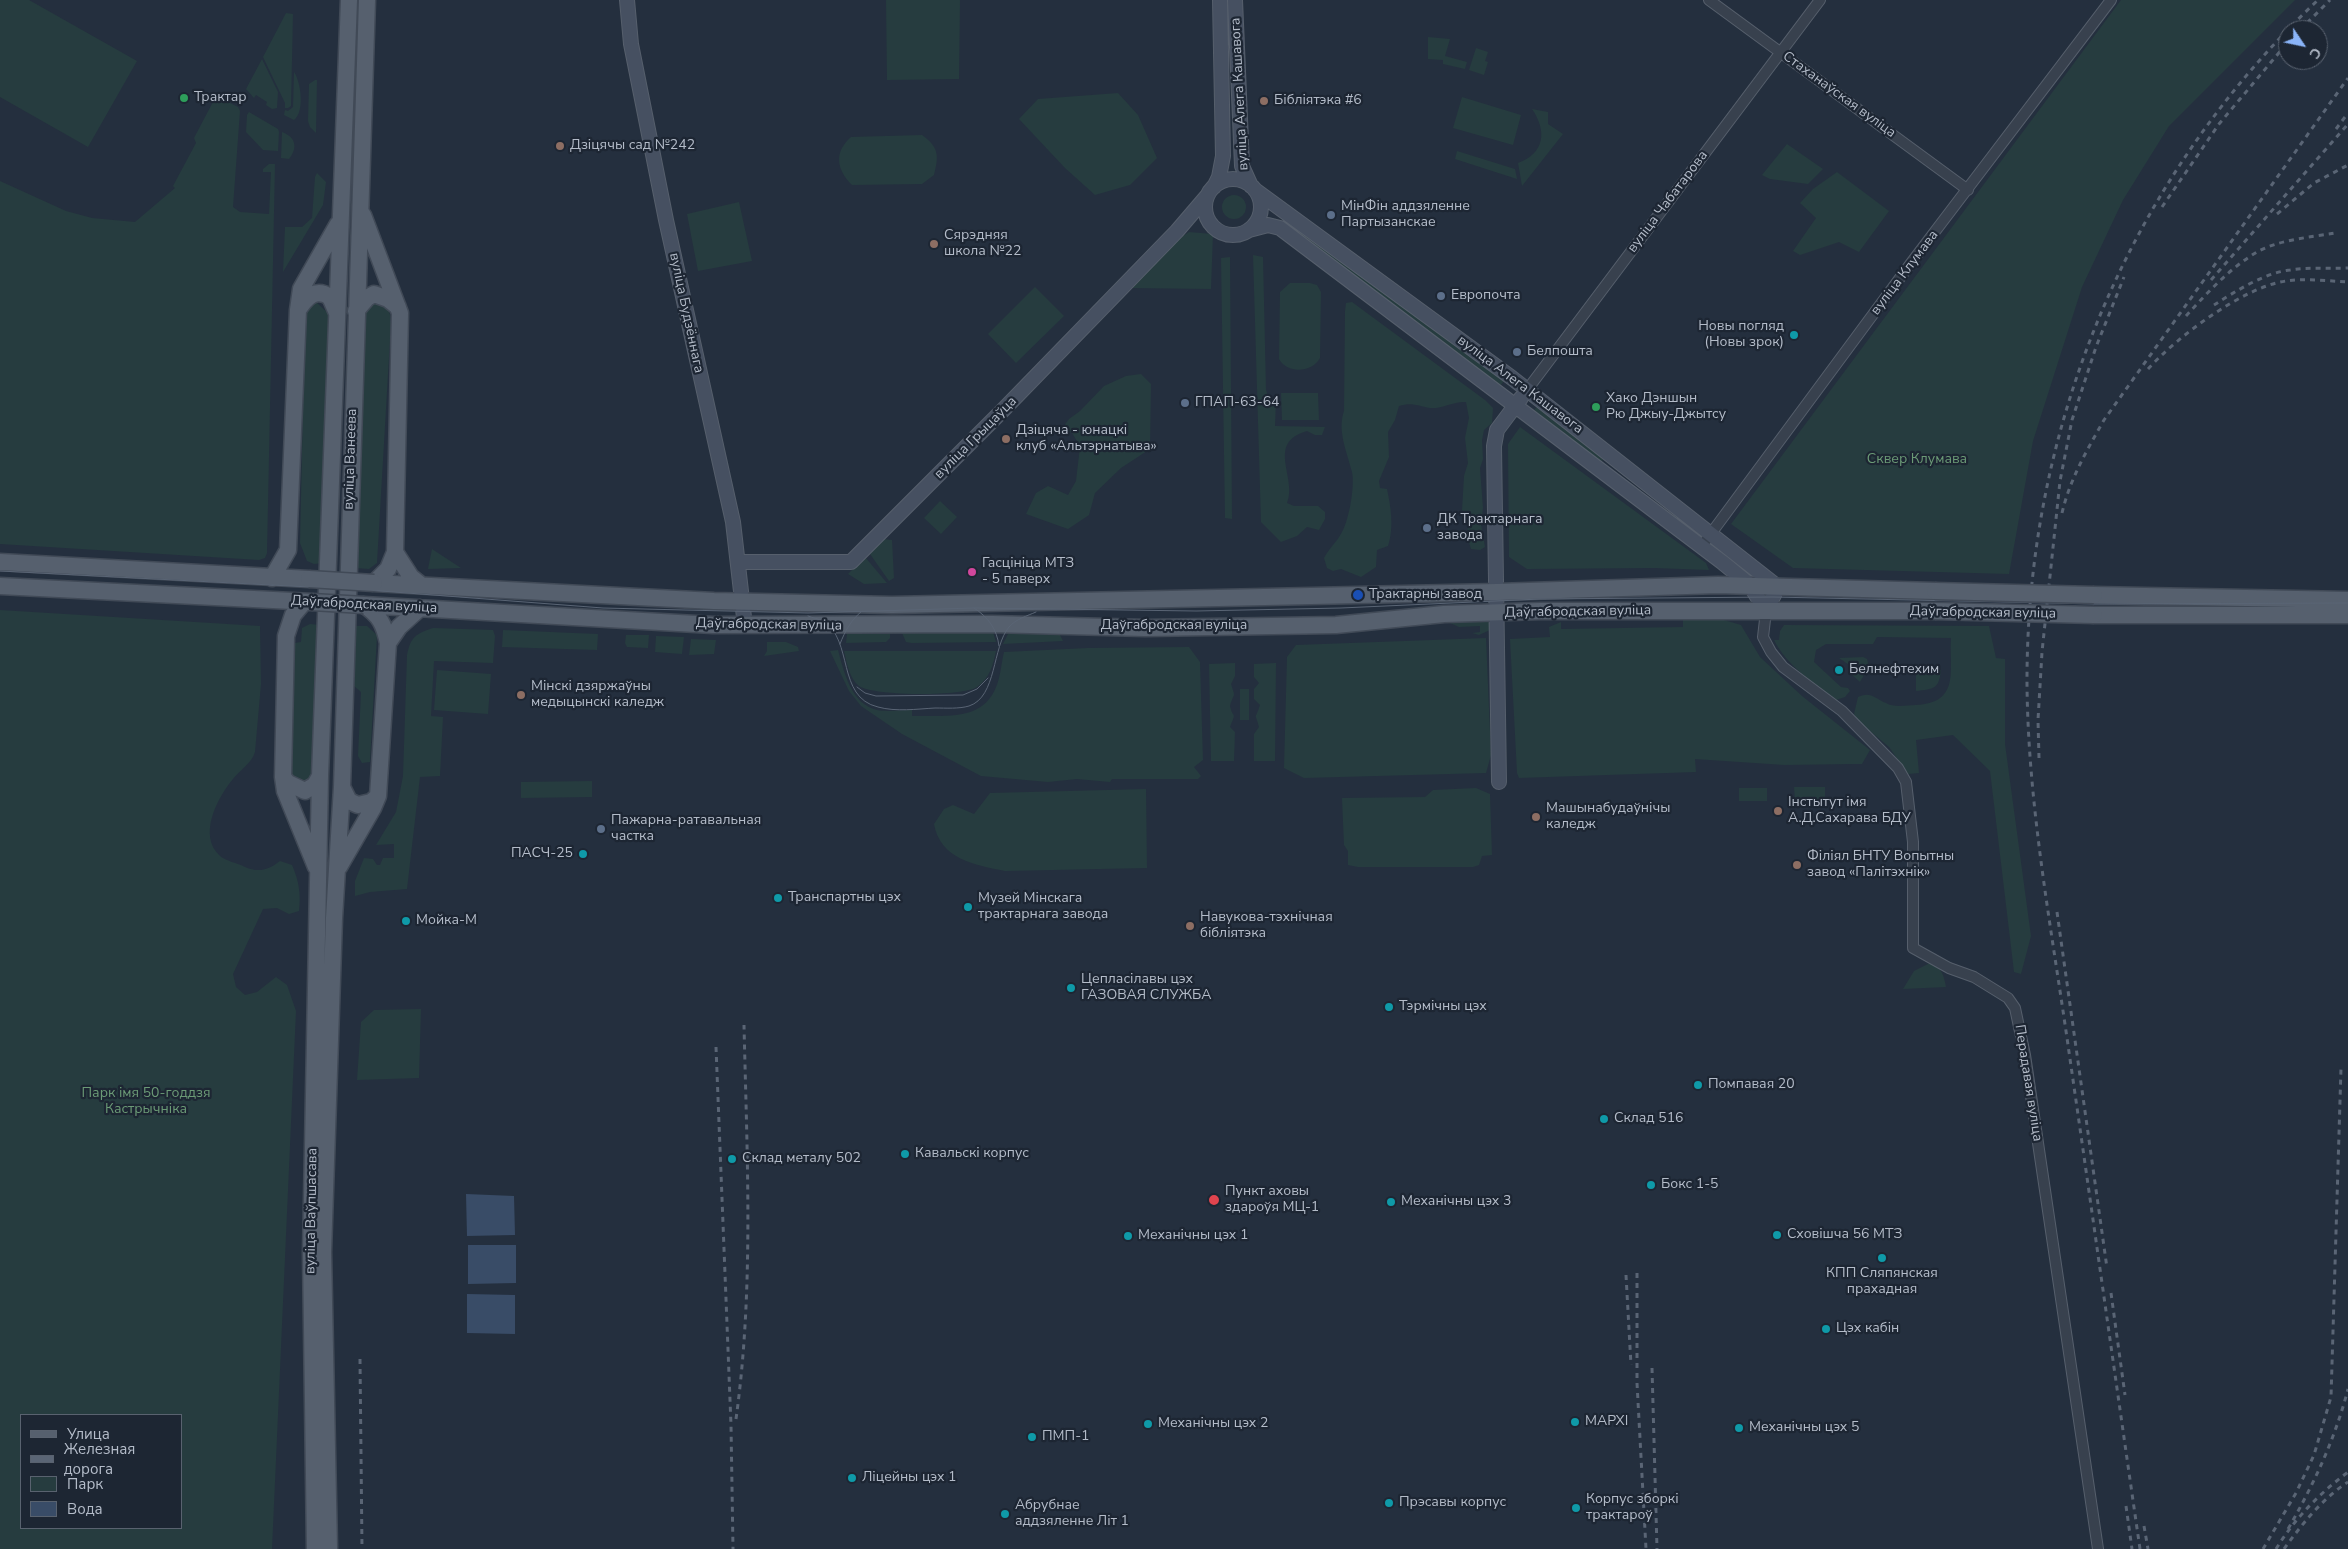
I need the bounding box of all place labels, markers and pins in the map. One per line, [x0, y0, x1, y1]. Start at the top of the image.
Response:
place label: Трактар [194, 90, 247, 106]
marker: Трактар [178, 92, 190, 104]
place label: Бібліятэка #6 [1274, 93, 1362, 109]
marker: Бібліятэка #6 [1258, 95, 1270, 107]
place label: Дзіцячы сад №242 [570, 138, 695, 154]
marker: Дзіцячы сад №242 [554, 140, 566, 152]
place label: МінФін аддзяленне Партызанскае [1341, 199, 1470, 232]
marker: МінФін аддзяленне Партызанскае [1325, 209, 1337, 221]
place label: Сярэдняя школа №22 [944, 228, 1021, 260]
marker: Сярэдняя школа №22 [928, 238, 940, 250]
place label: Европочта [1451, 288, 1521, 304]
marker: Европочта [1435, 290, 1447, 302]
place label: Новы погляд (Новы зрок) [1698, 319, 1784, 352]
marker: Новы погляд (Новы зрок) [1788, 329, 1800, 341]
place label: Белпошта [1527, 344, 1593, 360]
marker: Белпошта [1511, 346, 1523, 358]
place label: Хако Дэншын Рю Джыу-Джытсу [1606, 391, 1726, 424]
place label: ГПАП-63-64 [1195, 395, 1279, 411]
marker: ГПАП-63-64 [1179, 397, 1191, 409]
marker: Хако Дэншын Рю Джыу-Джытсу [1590, 401, 1602, 413]
place label: Дзіцяча - юнацкі клуб «Альтэрнатыва» [1016, 423, 1157, 456]
marker: Дзіцяча - юнацкі клуб «Альтэрнатыва» [1000, 433, 1012, 445]
place label: ДК Трактарнага завода [1437, 512, 1542, 544]
marker: ДК Трактарнага завода [1421, 522, 1433, 534]
place label: Гасцініца МТЗ - 5 паверх [982, 556, 1074, 588]
marker: Гасцініца МТЗ - 5 паверх [966, 566, 978, 578]
place label: Трактарны завод [1369, 587, 1482, 603]
marker: Трактарны завод [1351, 588, 1365, 602]
place label: Белнефтехим [1849, 662, 1939, 678]
marker: Белнефтехим [1833, 664, 1845, 676]
place label: Мінскі дзяржаўны медыцынскі каледж [531, 679, 664, 712]
marker: Мінскі дзяржаўны медыцынскі каледж [515, 689, 527, 701]
place label: Інстытут імя А.Д.Сахарава БДУ [1788, 795, 1911, 828]
place label: Машынабудаўнічы каледж [1546, 801, 1670, 834]
marker: Інстытут імя А.Д.Сахарава БДУ [1772, 805, 1784, 817]
marker: Машынабудаўнічы каледж [1530, 811, 1542, 823]
place label: Пажарна-ратавальная частка [611, 813, 761, 846]
marker: Пажарна-ратавальная частка [595, 823, 607, 835]
place label: ПАСЧ-25 [511, 846, 573, 862]
marker: ПАСЧ-25 [577, 848, 589, 860]
place label: Філіял БНТУ Вопытны завод «Палітэхнік» [1807, 849, 1954, 882]
marker: Філіял БНТУ Вопытны завод «Палітэхнік» [1791, 859, 1803, 871]
place label: Транспартны цэх [788, 890, 901, 906]
place label: Музей Мінскага трактарнага завода [978, 891, 1108, 924]
marker: Транспартны цэх [772, 892, 784, 904]
marker: Музей Мінскага трактарнага завода [962, 901, 974, 913]
place label: Навукова-тэхнічная бібліятэка [1200, 910, 1333, 942]
place label: Мойка-М [416, 913, 477, 929]
marker: Мойка-М [400, 915, 412, 927]
marker: Навукова-тэхнічная бібліятэка [1184, 920, 1196, 932]
place label: Цепласілавы цэх ГАЗОВАЯ СЛУЖБА [1081, 972, 1212, 1004]
marker: Цепласілавы цэх ГАЗОВАЯ СЛУЖБА [1065, 982, 1077, 994]
place label: Тэрмічны цэх [1399, 999, 1487, 1015]
marker: Тэрмічны цэх [1383, 1001, 1395, 1013]
place label: Помпавая 20 [1708, 1077, 1795, 1093]
marker: Помпавая 20 [1692, 1079, 1704, 1091]
place label: Склад 516 [1614, 1111, 1683, 1127]
marker: Склад 516 [1598, 1113, 1610, 1125]
place label: Кавальскі корпус [915, 1146, 1029, 1162]
marker: Кавальскі корпус [899, 1148, 911, 1160]
place label: Склад металу 502 [742, 1151, 861, 1167]
marker: Склад металу 502 [726, 1153, 738, 1165]
place label: Бокс 1-5 [1661, 1177, 1718, 1193]
marker: Бокс 1-5 [1645, 1179, 1657, 1191]
place label: Пункт аховы здароўя МЦ-1 [1225, 1184, 1319, 1216]
marker: Пункт аховы здароўя МЦ-1 [1207, 1193, 1221, 1207]
place label: Механічны цэх 3 [1401, 1194, 1511, 1210]
marker: Механічны цэх 3 [1385, 1196, 1397, 1208]
place label: Сховішча 56 МТЗ [1787, 1227, 1902, 1243]
place label: Механічны цэх 1 [1138, 1228, 1248, 1244]
marker: Сховішча 56 МТЗ [1771, 1229, 1783, 1241]
marker: Механічны цэх 1 [1122, 1230, 1134, 1242]
marker: КПП Сляпянская прахадная [1876, 1252, 1888, 1264]
place label: КПП Сляпянская прахадная [1826, 1266, 1938, 1298]
place label: Цэх кабін [1836, 1321, 1899, 1337]
marker: Цэх кабін [1820, 1323, 1832, 1335]
place label: МАРХІ [1585, 1414, 1628, 1430]
place label: Механічны цэх 2 [1158, 1416, 1268, 1432]
marker: МАРХІ [1569, 1416, 1581, 1428]
marker: Механічны цэх 2 [1142, 1418, 1154, 1430]
place label: Механічны цэх 5 [1749, 1420, 1859, 1436]
marker: Механічны цэх 5 [1733, 1422, 1745, 1434]
place label: ПМП-1 [1042, 1429, 1089, 1445]
marker: ПМП-1 [1026, 1431, 1038, 1443]
place label: Ліцейны цэх 1 [862, 1470, 957, 1486]
marker: Ліцейны цэх 1 [846, 1472, 858, 1484]
place label: Корпус зборкі трактароў [1586, 1492, 1679, 1524]
place label: Прэсавы корпус [1399, 1495, 1506, 1511]
marker: Прэсавы корпус [1383, 1497, 1395, 1509]
place label: Абрубнае аддзяленне Літ 1 [1015, 1498, 1129, 1530]
marker: Корпус зборкі трактароў [1570, 1502, 1582, 1514]
marker: Абрубнае аддзяленне Літ 1 [999, 1508, 1011, 1520]

